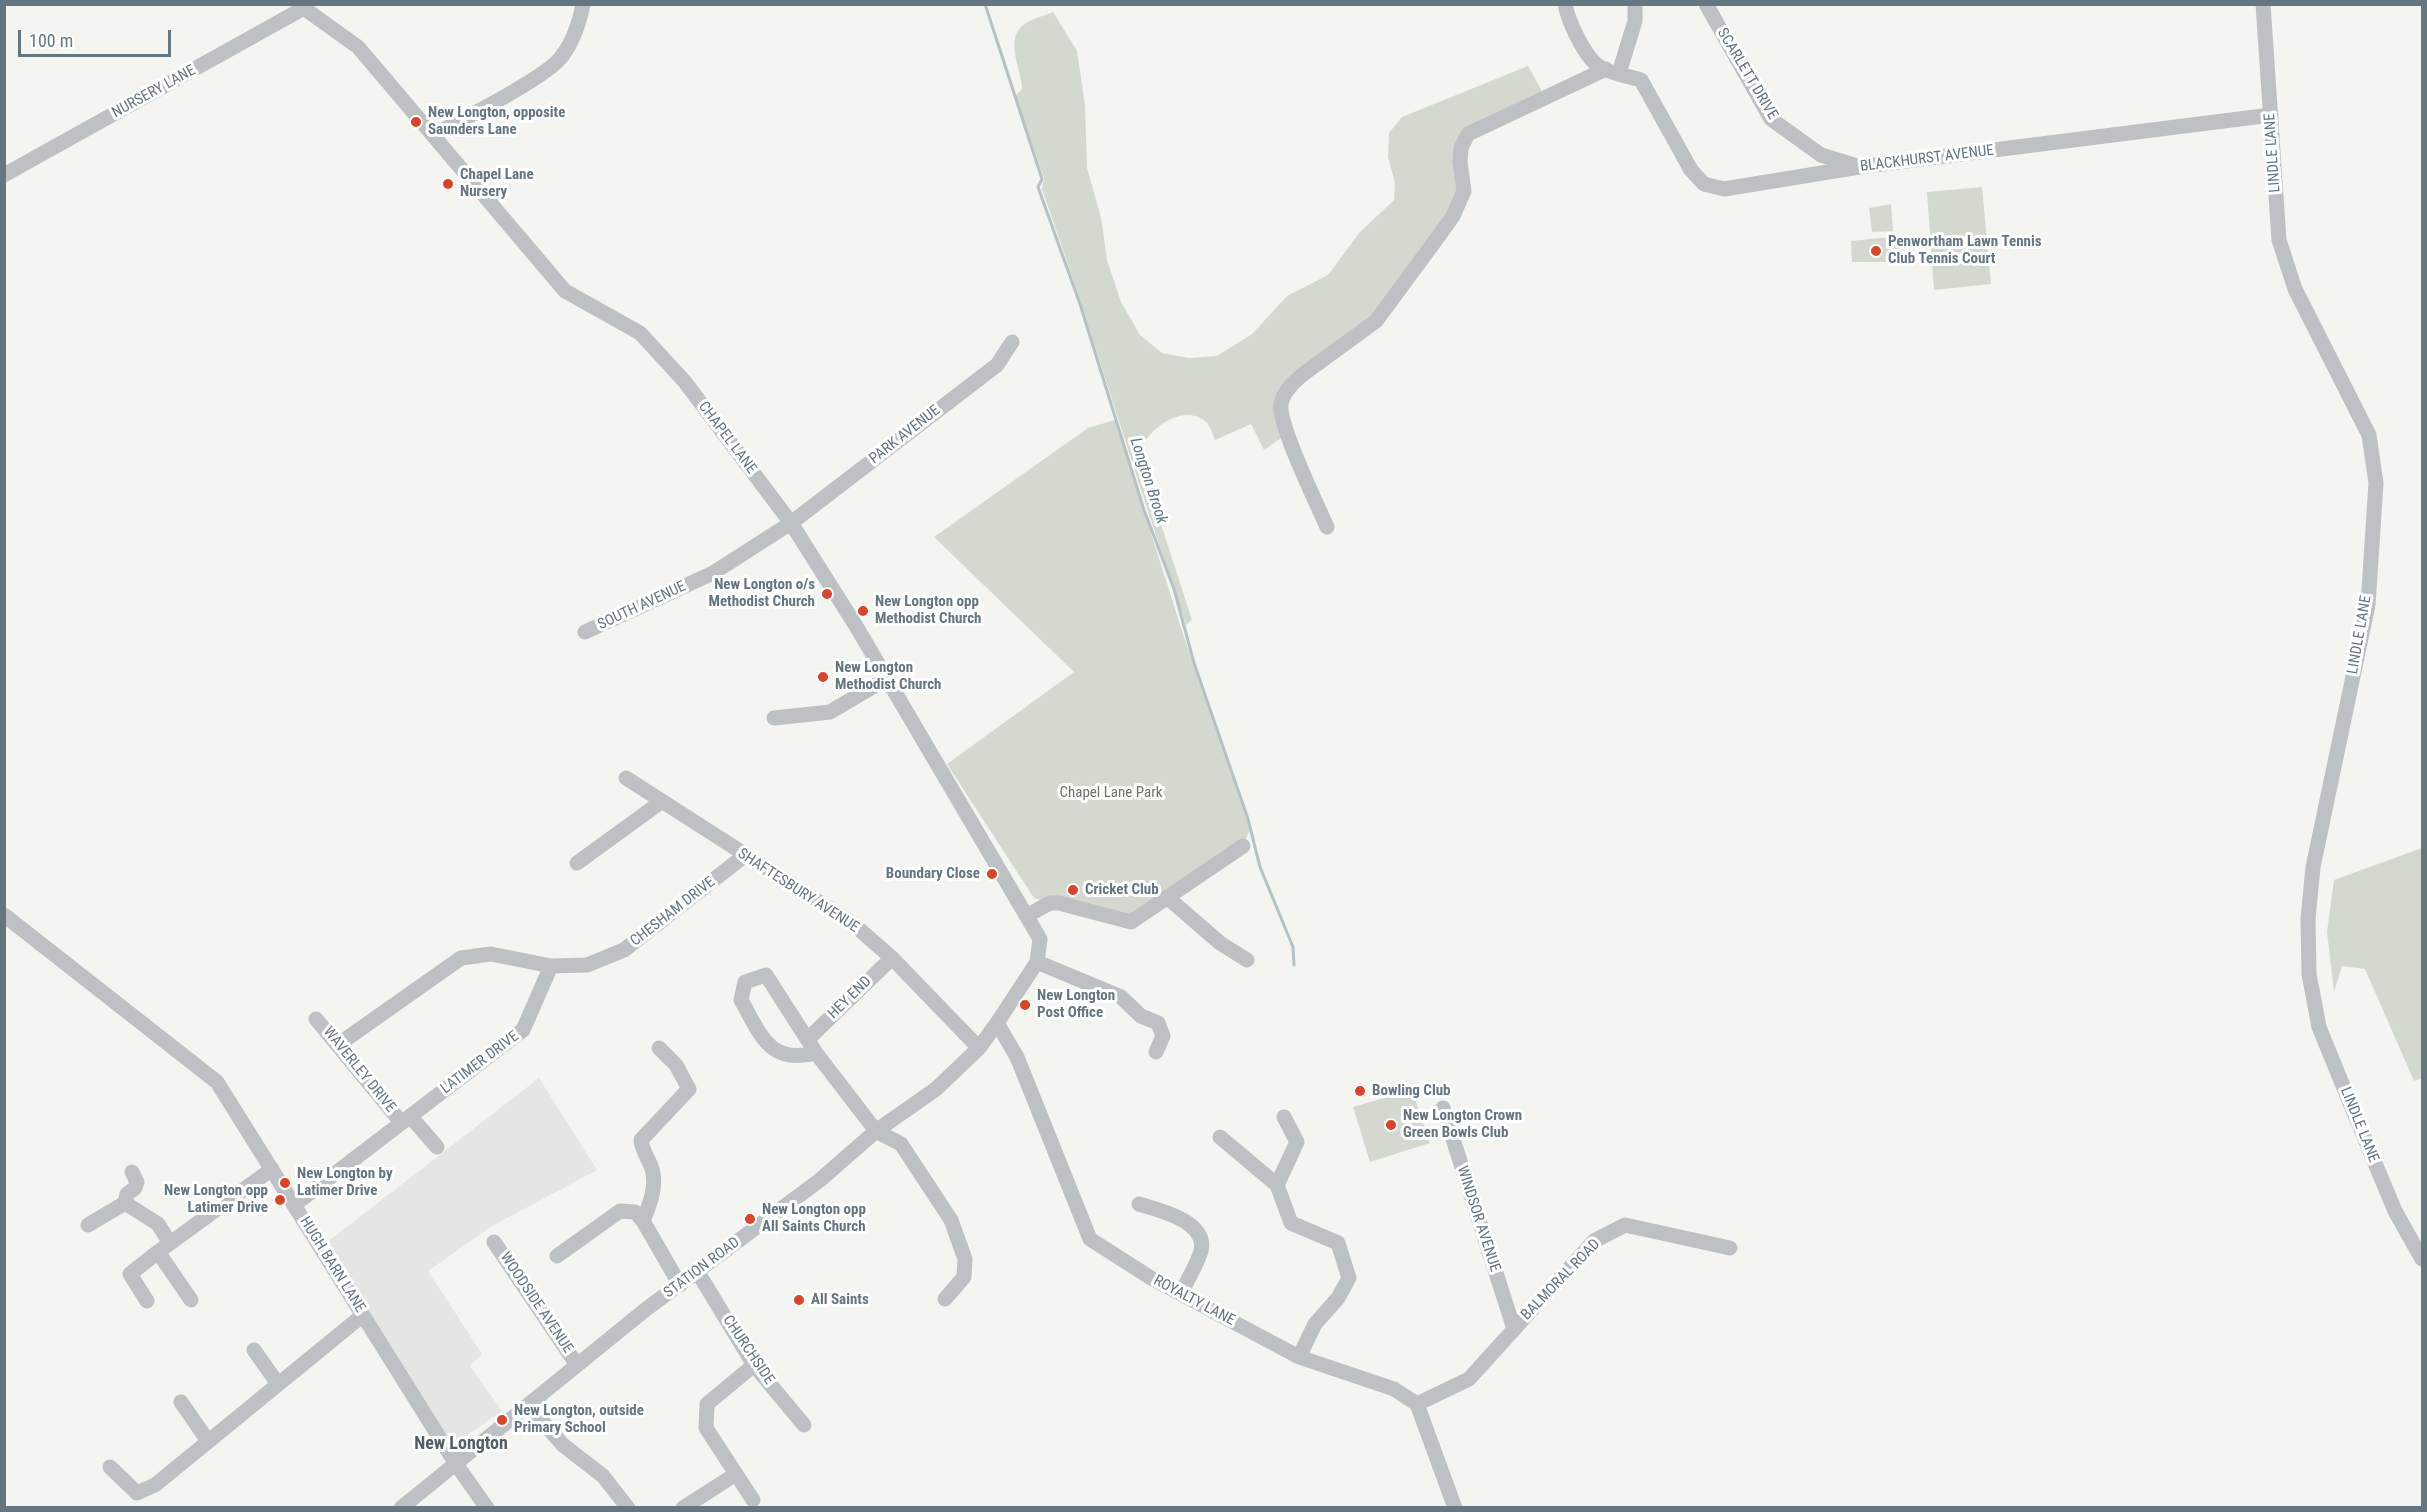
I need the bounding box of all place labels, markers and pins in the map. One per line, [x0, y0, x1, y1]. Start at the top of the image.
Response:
place label: New Longton, opposite Saunders Lane [428, 104, 565, 139]
marker: New Longton, opposite Saunders Lane [409, 115, 423, 129]
place label: Chapel Lane Nursery [460, 166, 534, 201]
marker: Chapel Lane Nursery [441, 177, 455, 191]
place label: Penwortham Lawn Tennis Club Tennis Court [1888, 233, 2042, 268]
marker: Penwortham Lawn Tennis Club Tennis Court [1869, 244, 1883, 258]
place label: New Longton o/s Methodist Church [709, 576, 815, 611]
marker: New Longton o/s Methodist Church [820, 587, 834, 601]
place label: New Longton opp Methodist Church [875, 593, 981, 628]
marker: New Longton opp Methodist Church [856, 604, 870, 618]
place label: New Longton Methodist Church [835, 659, 941, 694]
marker: New Longton Methodist Church [816, 670, 830, 684]
place label: Boundary Close [886, 865, 980, 883]
marker: Boundary Close [985, 867, 999, 881]
place label: Cricket Club [1085, 881, 1159, 899]
marker: Cricket Club [1066, 883, 1080, 897]
place label: New Longton Post Office [1037, 987, 1115, 1022]
marker: New Longton Post Office [1018, 998, 1032, 1012]
place label: Bowling Club [1372, 1082, 1450, 1100]
marker: Bowling Club [1353, 1084, 1367, 1098]
place label: New Longton Crown Green Bowls Club [1403, 1107, 1522, 1142]
marker: New Longton Crown Green Bowls Club [1384, 1118, 1398, 1132]
place label: New Longton by Latimer Drive [297, 1165, 393, 1200]
marker: New Longton by Latimer Drive [278, 1176, 292, 1190]
place label: New Longton opp Latimer Drive [164, 1182, 268, 1217]
marker: New Longton opp Latimer Drive [273, 1193, 287, 1207]
place label: New Longton opp All Saints Church [762, 1201, 866, 1236]
marker: New Longton opp All Saints Church [743, 1212, 757, 1226]
place label: All Saints [811, 1291, 869, 1309]
marker: All Saints [792, 1293, 806, 1307]
place label: New Longton, outside Primary School [514, 1402, 644, 1437]
marker: New Longton, outside Primary School [495, 1413, 509, 1427]

